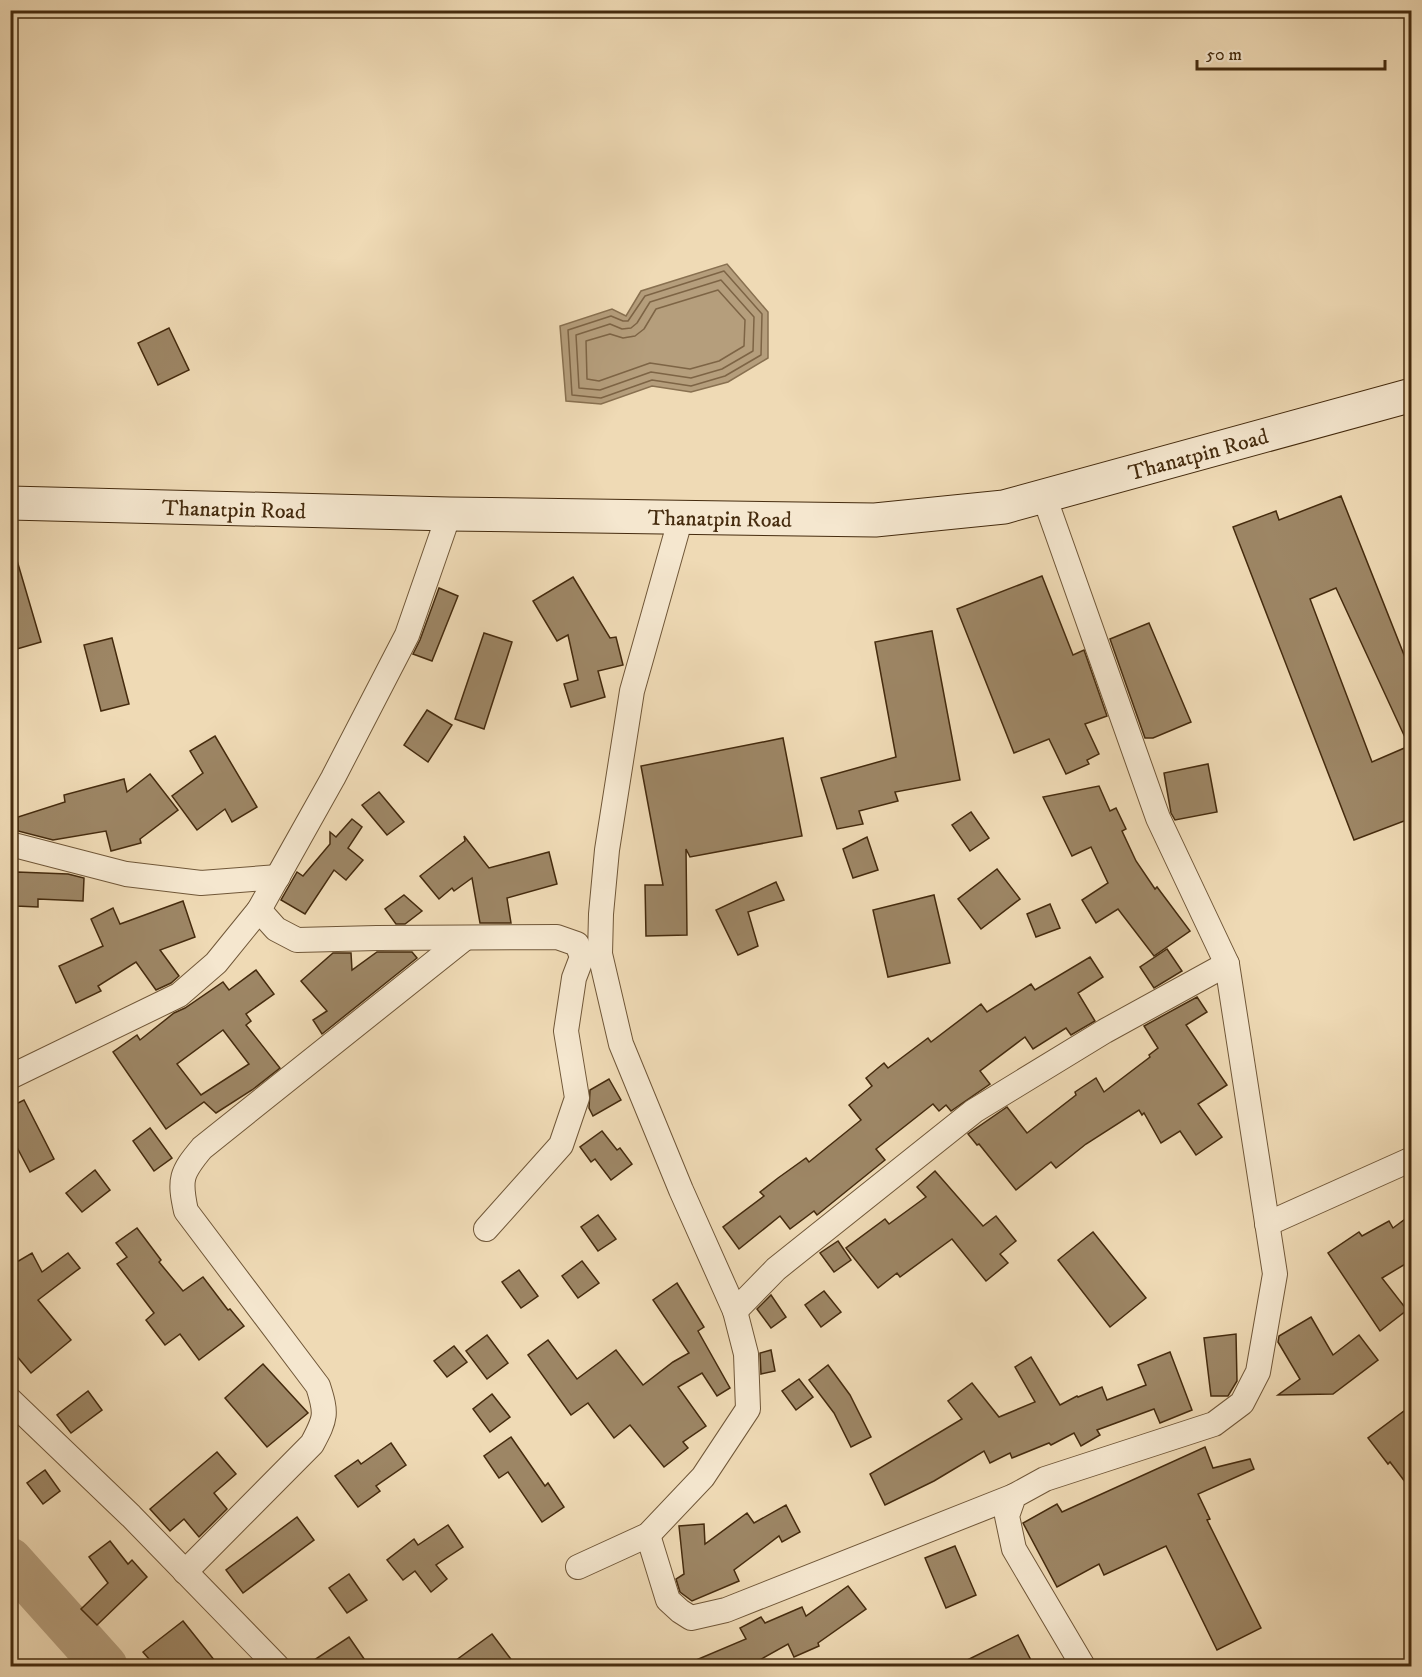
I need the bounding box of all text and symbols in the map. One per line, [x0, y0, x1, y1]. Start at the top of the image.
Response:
scale bar [1197, 33, 1384, 71]
text: 50 m [1206, 44, 1242, 66]
street label: Thanatpin Road [1125, 423, 1271, 487]
street label: Thanatpin Road [162, 495, 306, 525]
street label: Thanatpin Road [648, 505, 792, 534]

